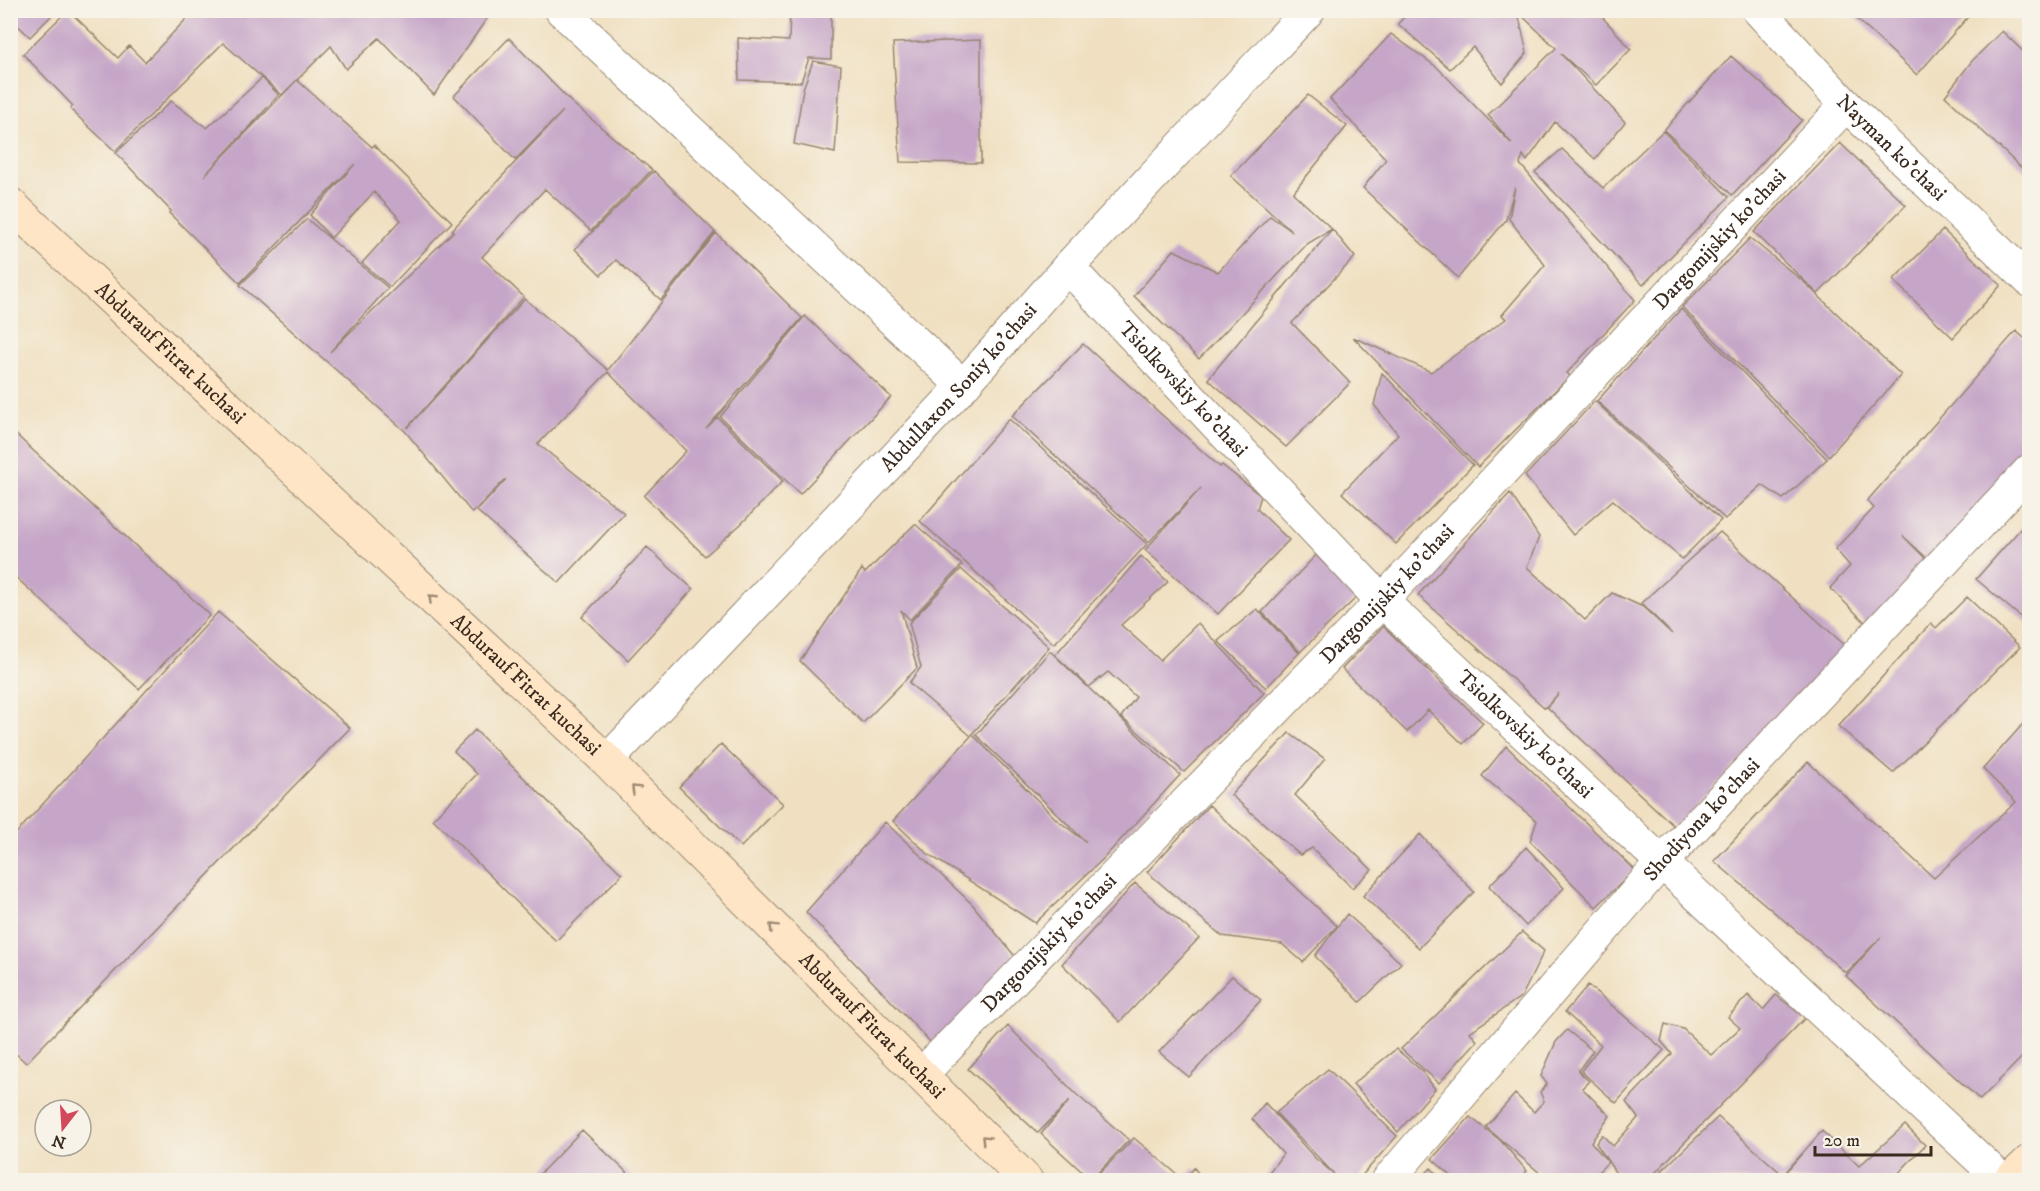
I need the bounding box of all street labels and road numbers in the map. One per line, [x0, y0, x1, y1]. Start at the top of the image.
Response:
street label: Nayman ko'chasi [1830, 90, 1952, 207]
street label: Dargomijskiy ko'chasi [1648, 164, 1792, 315]
street label: Abdurauf Fitrat kuchasi [89, 277, 251, 430]
street label: Abdullaxon Soniy ko'chasi [875, 298, 1043, 478]
street label: Tsiolkovskiy ko'chasi [1113, 316, 1253, 463]
street label: Dargomijskiy ko'chasi [1315, 519, 1460, 669]
street label: Abdurauf Fitrat kuchasi [445, 608, 606, 762]
street label: Tsiolkovskiy ko'chasi [1451, 665, 1598, 804]
street label: Shodiyona ko'chasi [1638, 752, 1766, 887]
street label: Dargomijskiy ko'chasi [976, 868, 1123, 1018]
street label: Abdurauf Fitrat kuchasi [793, 947, 951, 1105]

